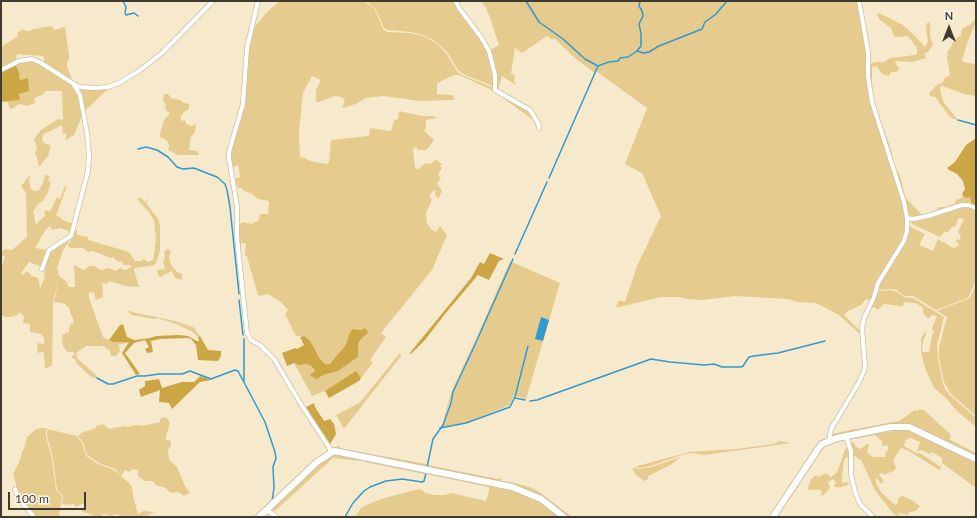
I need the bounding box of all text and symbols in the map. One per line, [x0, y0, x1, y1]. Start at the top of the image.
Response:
north arrow [929, 8, 969, 48]
text: N [945, 9, 953, 22]
scale bar [10, 484, 88, 510]
text: 100 m [15, 491, 49, 506]

